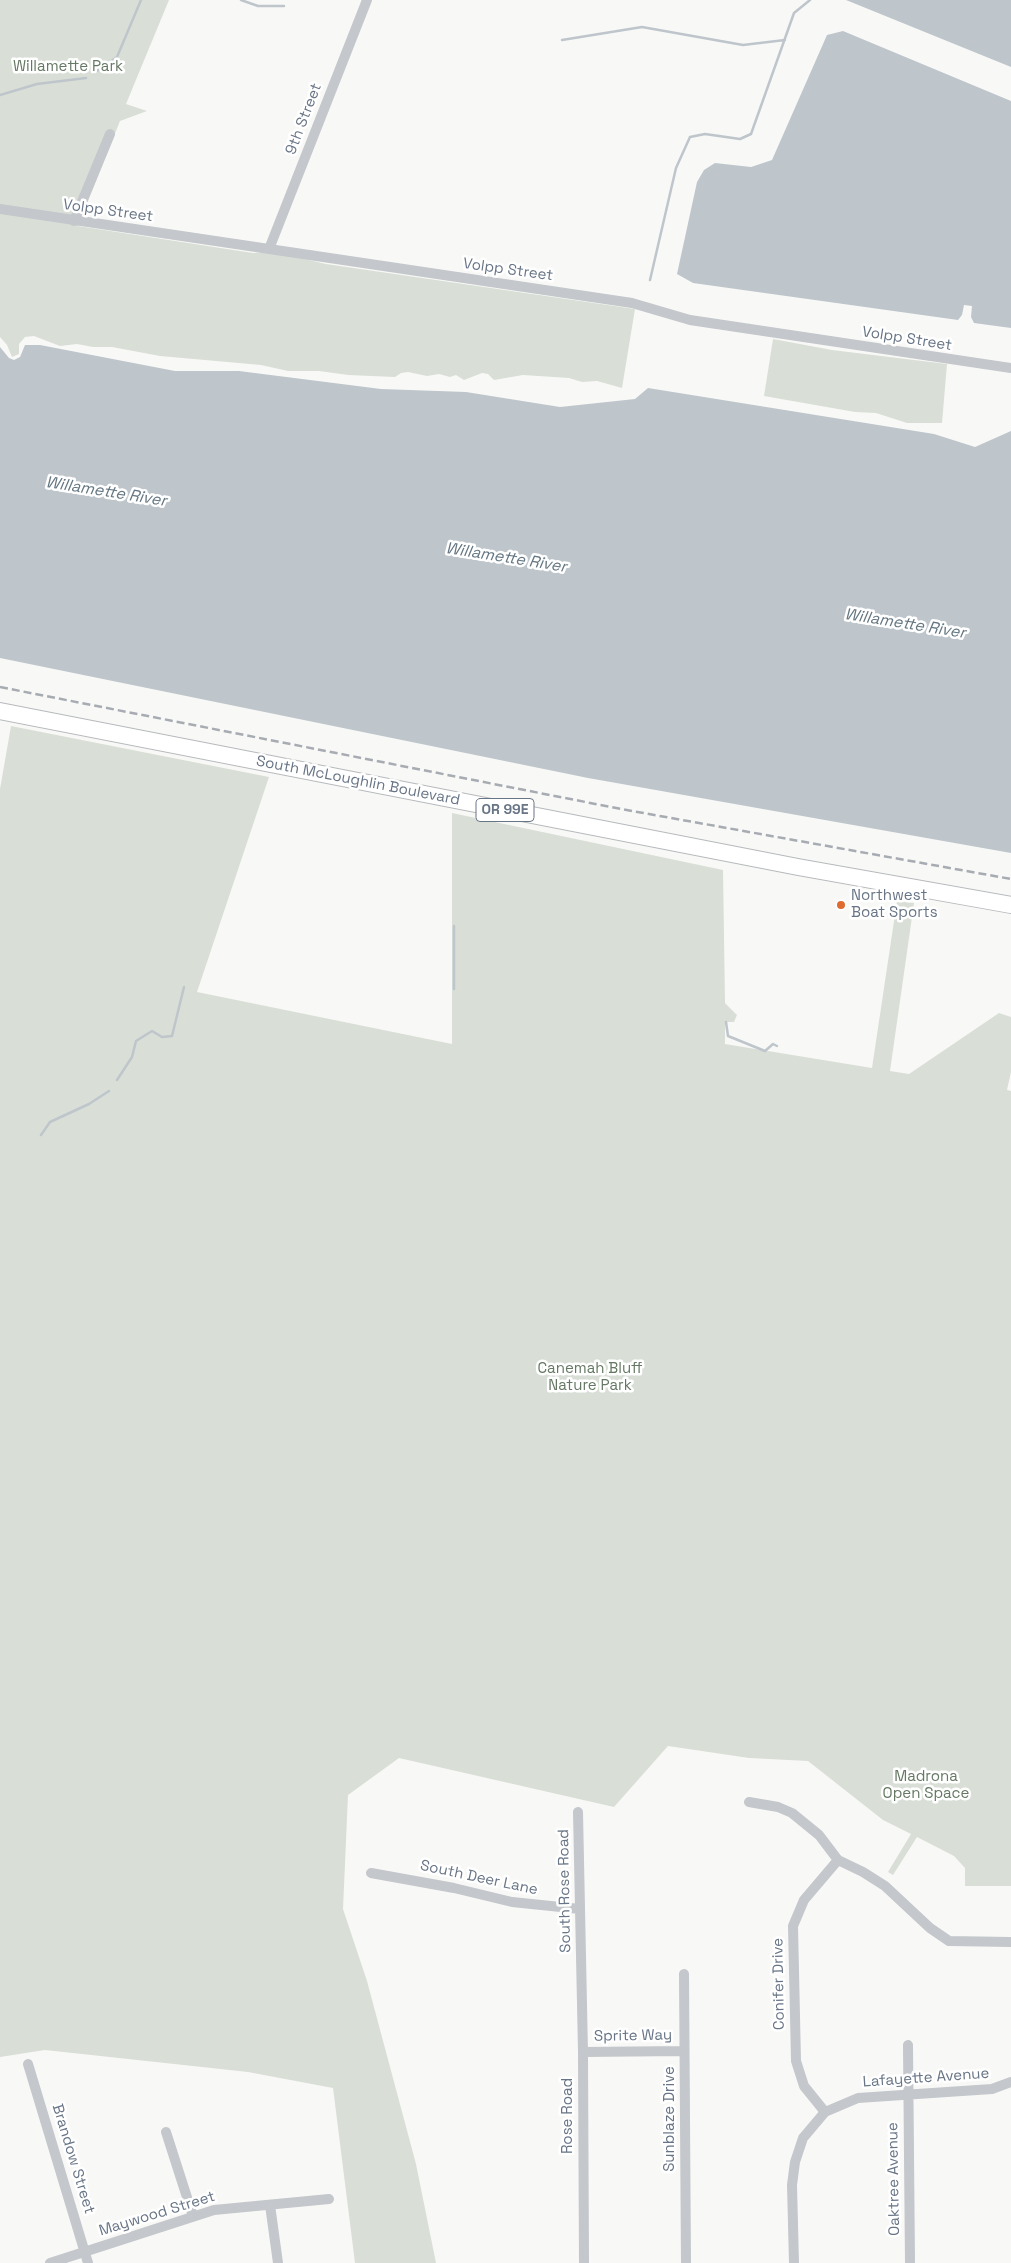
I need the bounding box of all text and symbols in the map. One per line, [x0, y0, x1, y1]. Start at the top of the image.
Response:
park label: Willamette Park [13, 58, 123, 76]
street label: 9th Street [282, 81, 326, 157]
street label: Volpp Street [62, 196, 154, 226]
street label: Volpp Street [462, 255, 554, 285]
street label: Volpp Street [861, 323, 953, 355]
water label: Willamette River [44, 473, 168, 511]
water label: Willamette River [444, 539, 568, 577]
water label: Willamette River [843, 605, 967, 643]
street label: South McLoughlin Boulevard [254, 752, 462, 810]
road number: OR 99E [476, 798, 534, 822]
place label: Northwest Boat Sports [851, 887, 938, 922]
marker: Northwest Boat Sports [835, 899, 847, 911]
park label: Canemah Bluff Nature Park [537, 1360, 643, 1395]
park label: Madrona Open Space [883, 1768, 969, 1803]
street label: South Rose Road [555, 1829, 575, 1953]
street label: South Deer Lane [419, 1857, 539, 1899]
street label: Conifer Drive [769, 1938, 789, 2030]
street label: Sprite Way [594, 2026, 672, 2046]
street label: Lafayette Avenue [862, 2065, 990, 2091]
street label: Sunblaze Drive [661, 2066, 679, 2172]
street label: Rose Road [559, 2078, 577, 2154]
street label: Brandow Street [48, 2102, 98, 2216]
street label: Oaktree Avenue [884, 2122, 904, 2236]
street label: Maywood Street [97, 2188, 217, 2240]

